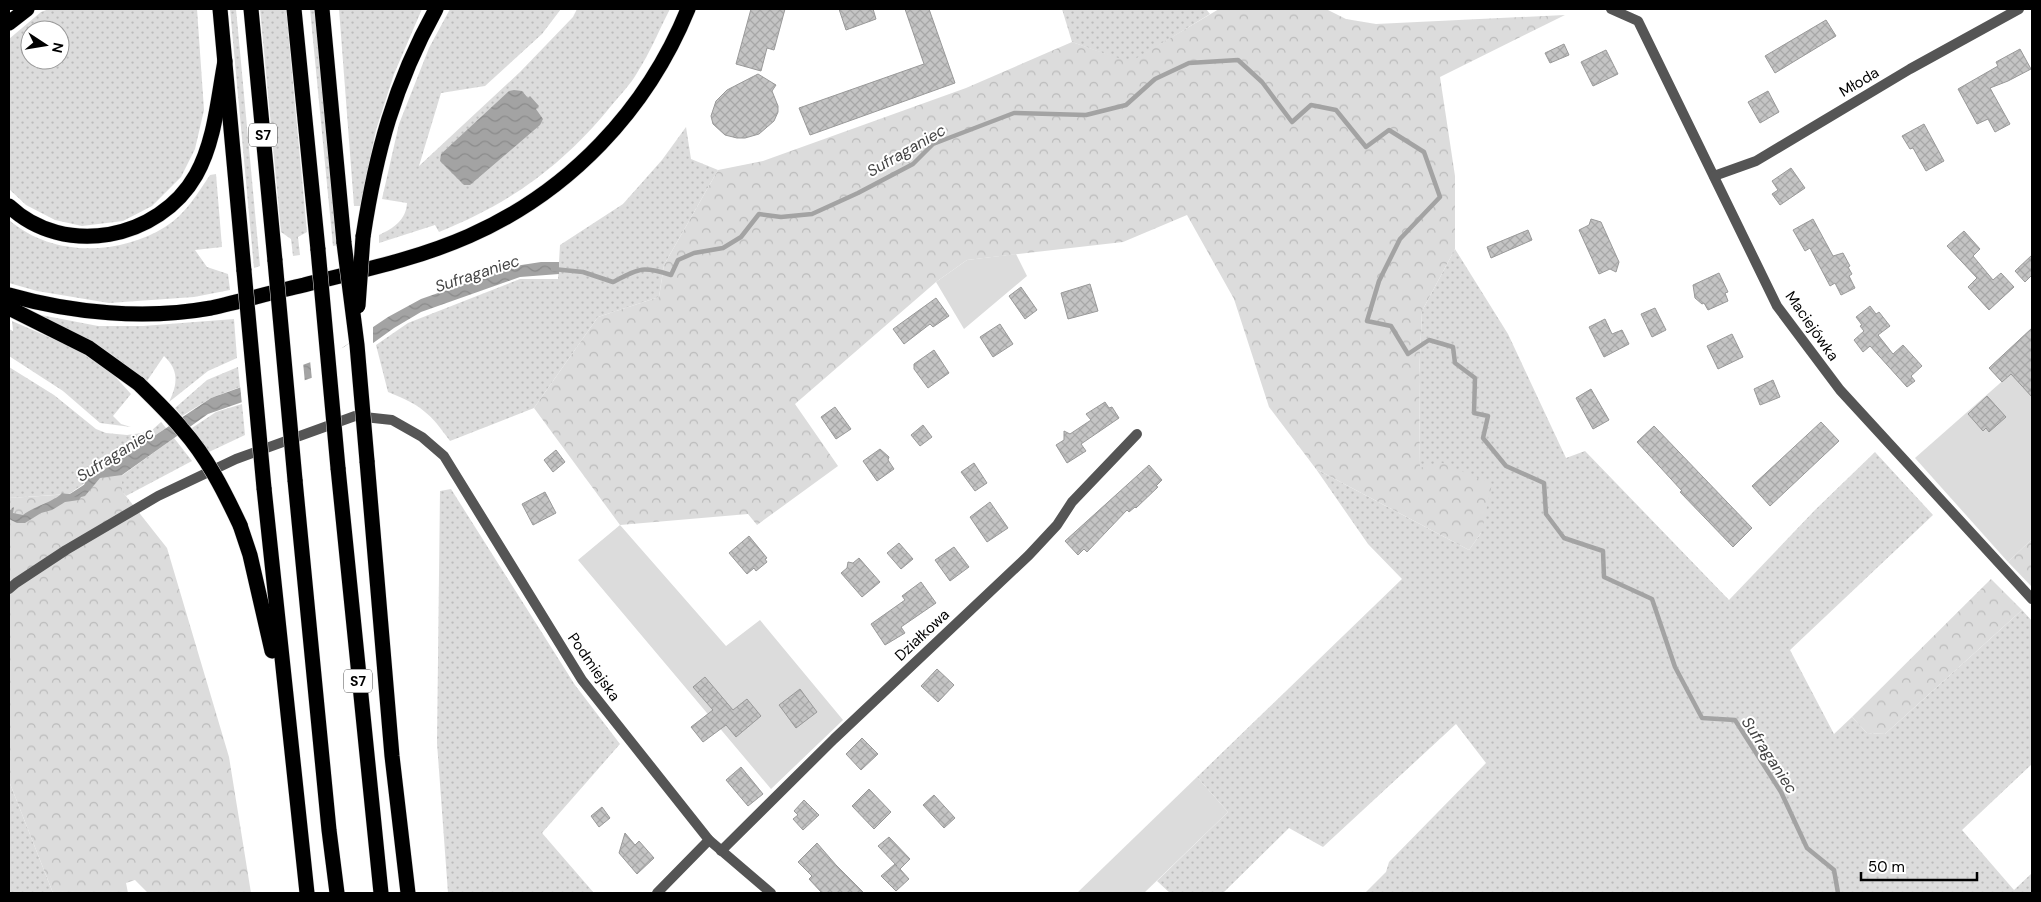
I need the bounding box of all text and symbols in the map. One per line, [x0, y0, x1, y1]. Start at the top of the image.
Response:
north arrow [20, 20, 70, 70]
text: N [48, 41, 68, 55]
street label: Młoda [1835, 62, 1883, 102]
water label: Sufraganiec [863, 119, 950, 181]
road number: S7 [249, 124, 277, 146]
water label: Sufraganiec [432, 250, 522, 297]
street label: Maciejówka [1781, 287, 1843, 365]
water label: Sufraganiec [72, 422, 158, 487]
street label: Działkowa [890, 605, 954, 665]
street label: Podmiejska [563, 629, 625, 705]
road number: S7 [344, 669, 372, 692]
water label: Sufraganiec [1737, 713, 1802, 798]
scale bar [1861, 850, 1977, 882]
text: 50 m [1868, 857, 1905, 877]

